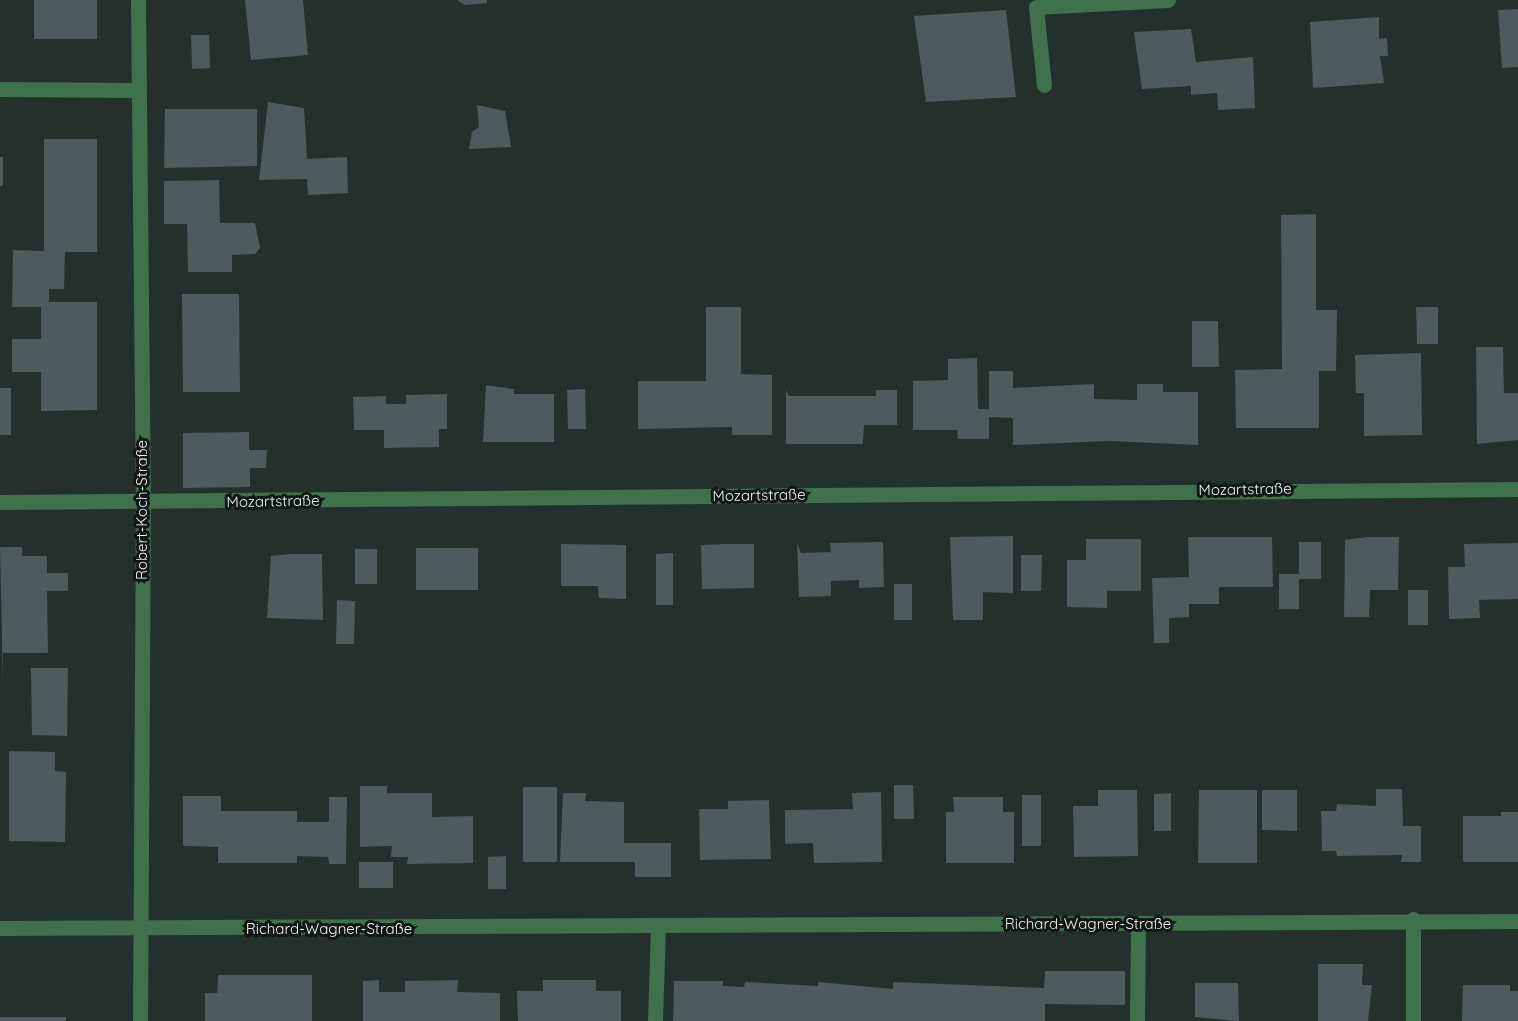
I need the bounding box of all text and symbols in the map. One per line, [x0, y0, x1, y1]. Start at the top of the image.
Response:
street label: Robert-Koch-Straße [133, 440, 151, 580]
street label: Mozartstraße [1198, 479, 1292, 499]
street label: Mozartstraße [712, 485, 806, 505]
street label: Mozartstraße [226, 491, 320, 511]
street label: Richard-Wagner-Straße [1005, 915, 1171, 933]
street label: Richard-Wagner-Straße [246, 920, 412, 938]

